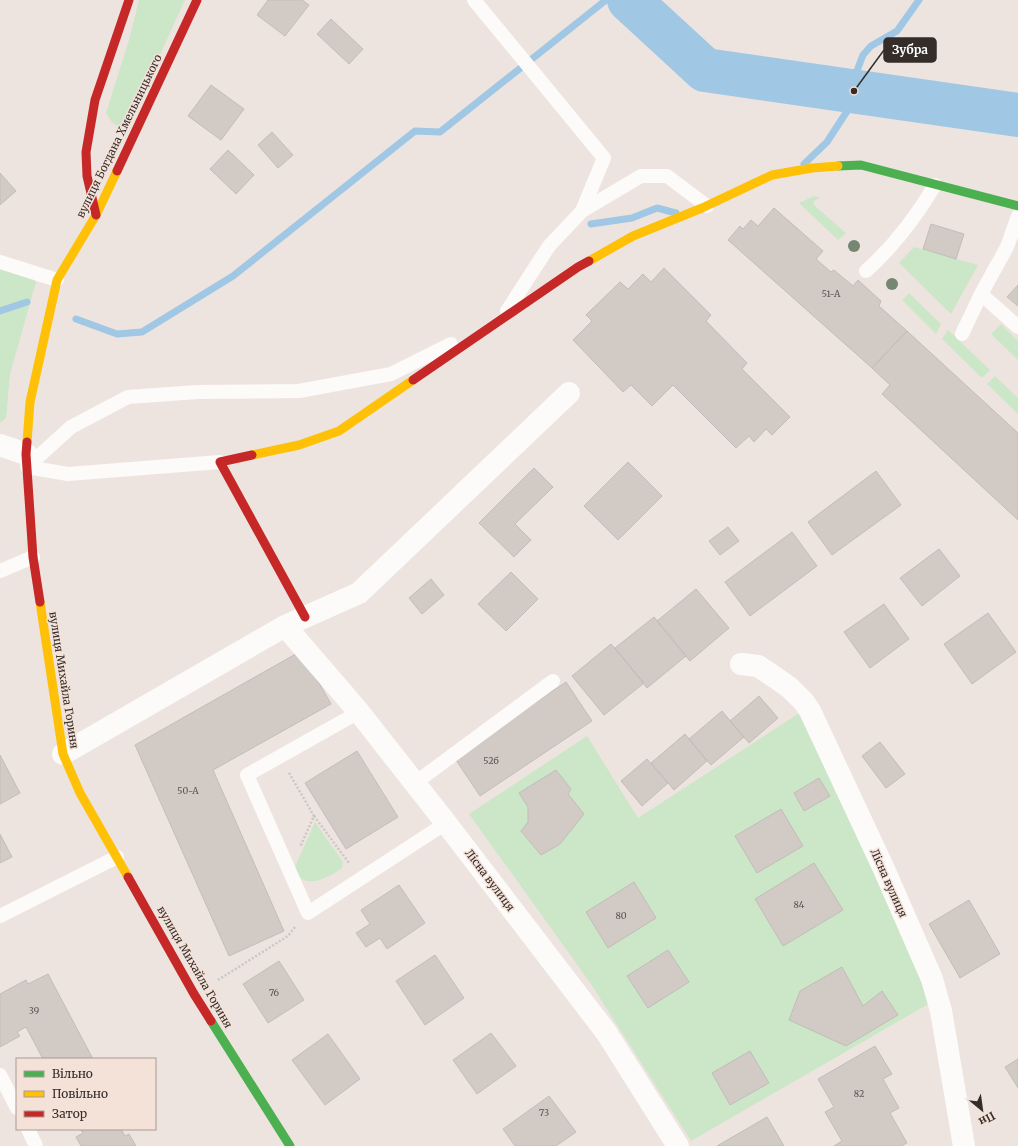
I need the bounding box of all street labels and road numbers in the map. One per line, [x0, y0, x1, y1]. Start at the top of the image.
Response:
street label: вулиця Богдана Хмельницького [73, 51, 165, 220]
street label: вулиця Михайла Гориня [46, 611, 82, 750]
street label: Лісна вулиця [462, 846, 518, 914]
street label: Лісна вулиця [868, 846, 911, 920]
street label: вулиця Михайла Гориня [154, 904, 236, 1031]

